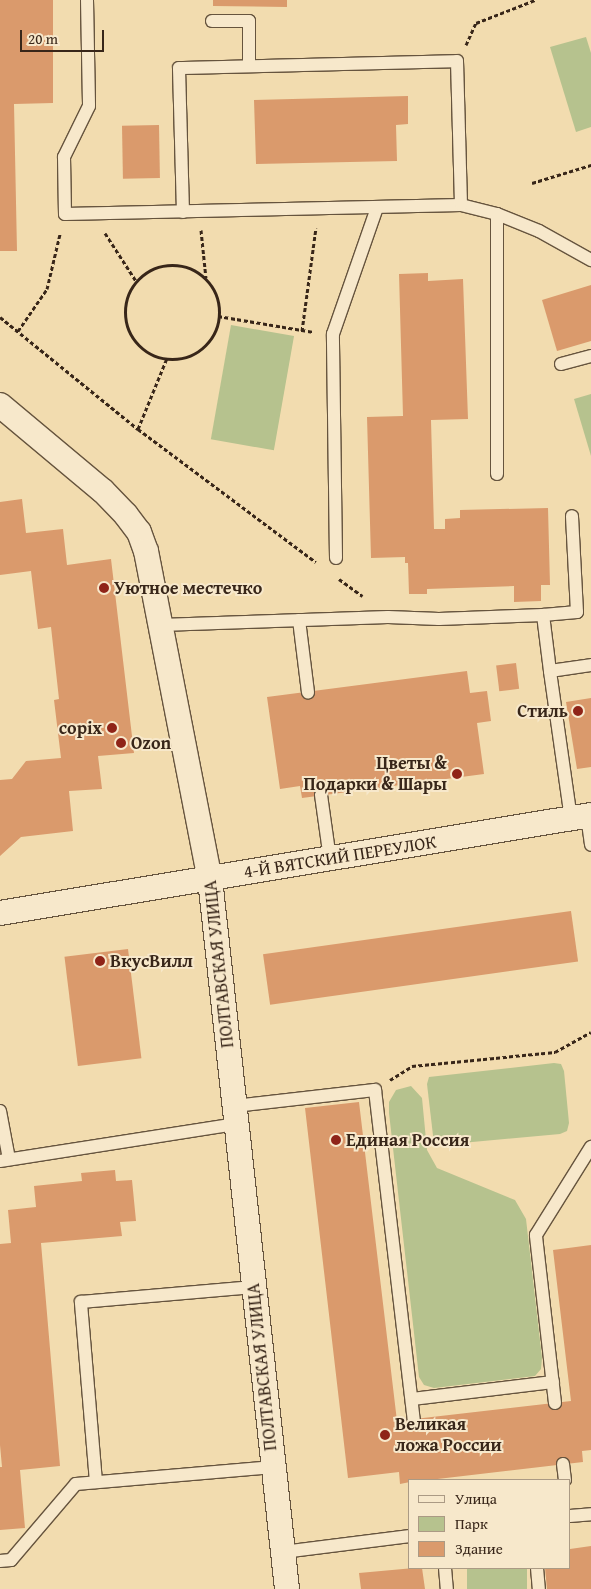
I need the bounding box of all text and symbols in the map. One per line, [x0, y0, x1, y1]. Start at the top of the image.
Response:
scale bar [22, 20, 106, 52]
text: 20 m [28, 28, 58, 49]
place label: Уютное местечко [114, 577, 262, 599]
marker: Уютное местечко [98, 582, 110, 594]
place label: Стиль [517, 700, 568, 722]
marker: Стиль [572, 705, 584, 717]
place label: copix [59, 717, 102, 739]
marker: copix [106, 722, 118, 734]
place label: Ozon [131, 732, 171, 754]
marker: Ozon [115, 737, 127, 749]
place label: Цветы & Подарки & Шары [304, 753, 447, 796]
marker: Цветы & Подарки & Шары [451, 768, 463, 780]
street label: 4-Й ВЯТСКИЙ ПЕРЕУЛОК [242, 831, 438, 883]
street label: ПОЛТАВСКАЯ УЛИЦА [199, 879, 239, 1049]
place label: ВкусВилл [110, 950, 193, 972]
marker: ВкусВилл [94, 955, 106, 967]
place label: Единая Россия [346, 1129, 469, 1151]
marker: Единая Россия [330, 1134, 342, 1146]
street label: ПОЛТАВСКАЯ УЛИЦА [242, 1282, 282, 1452]
place label: Великая ложа России [395, 1414, 502, 1456]
marker: Великая ложа России [379, 1429, 391, 1441]
legend [408, 1479, 571, 1569]
text: Улица [455, 1488, 497, 1509]
text: Парк [455, 1513, 488, 1534]
text: Здание [455, 1538, 503, 1559]

